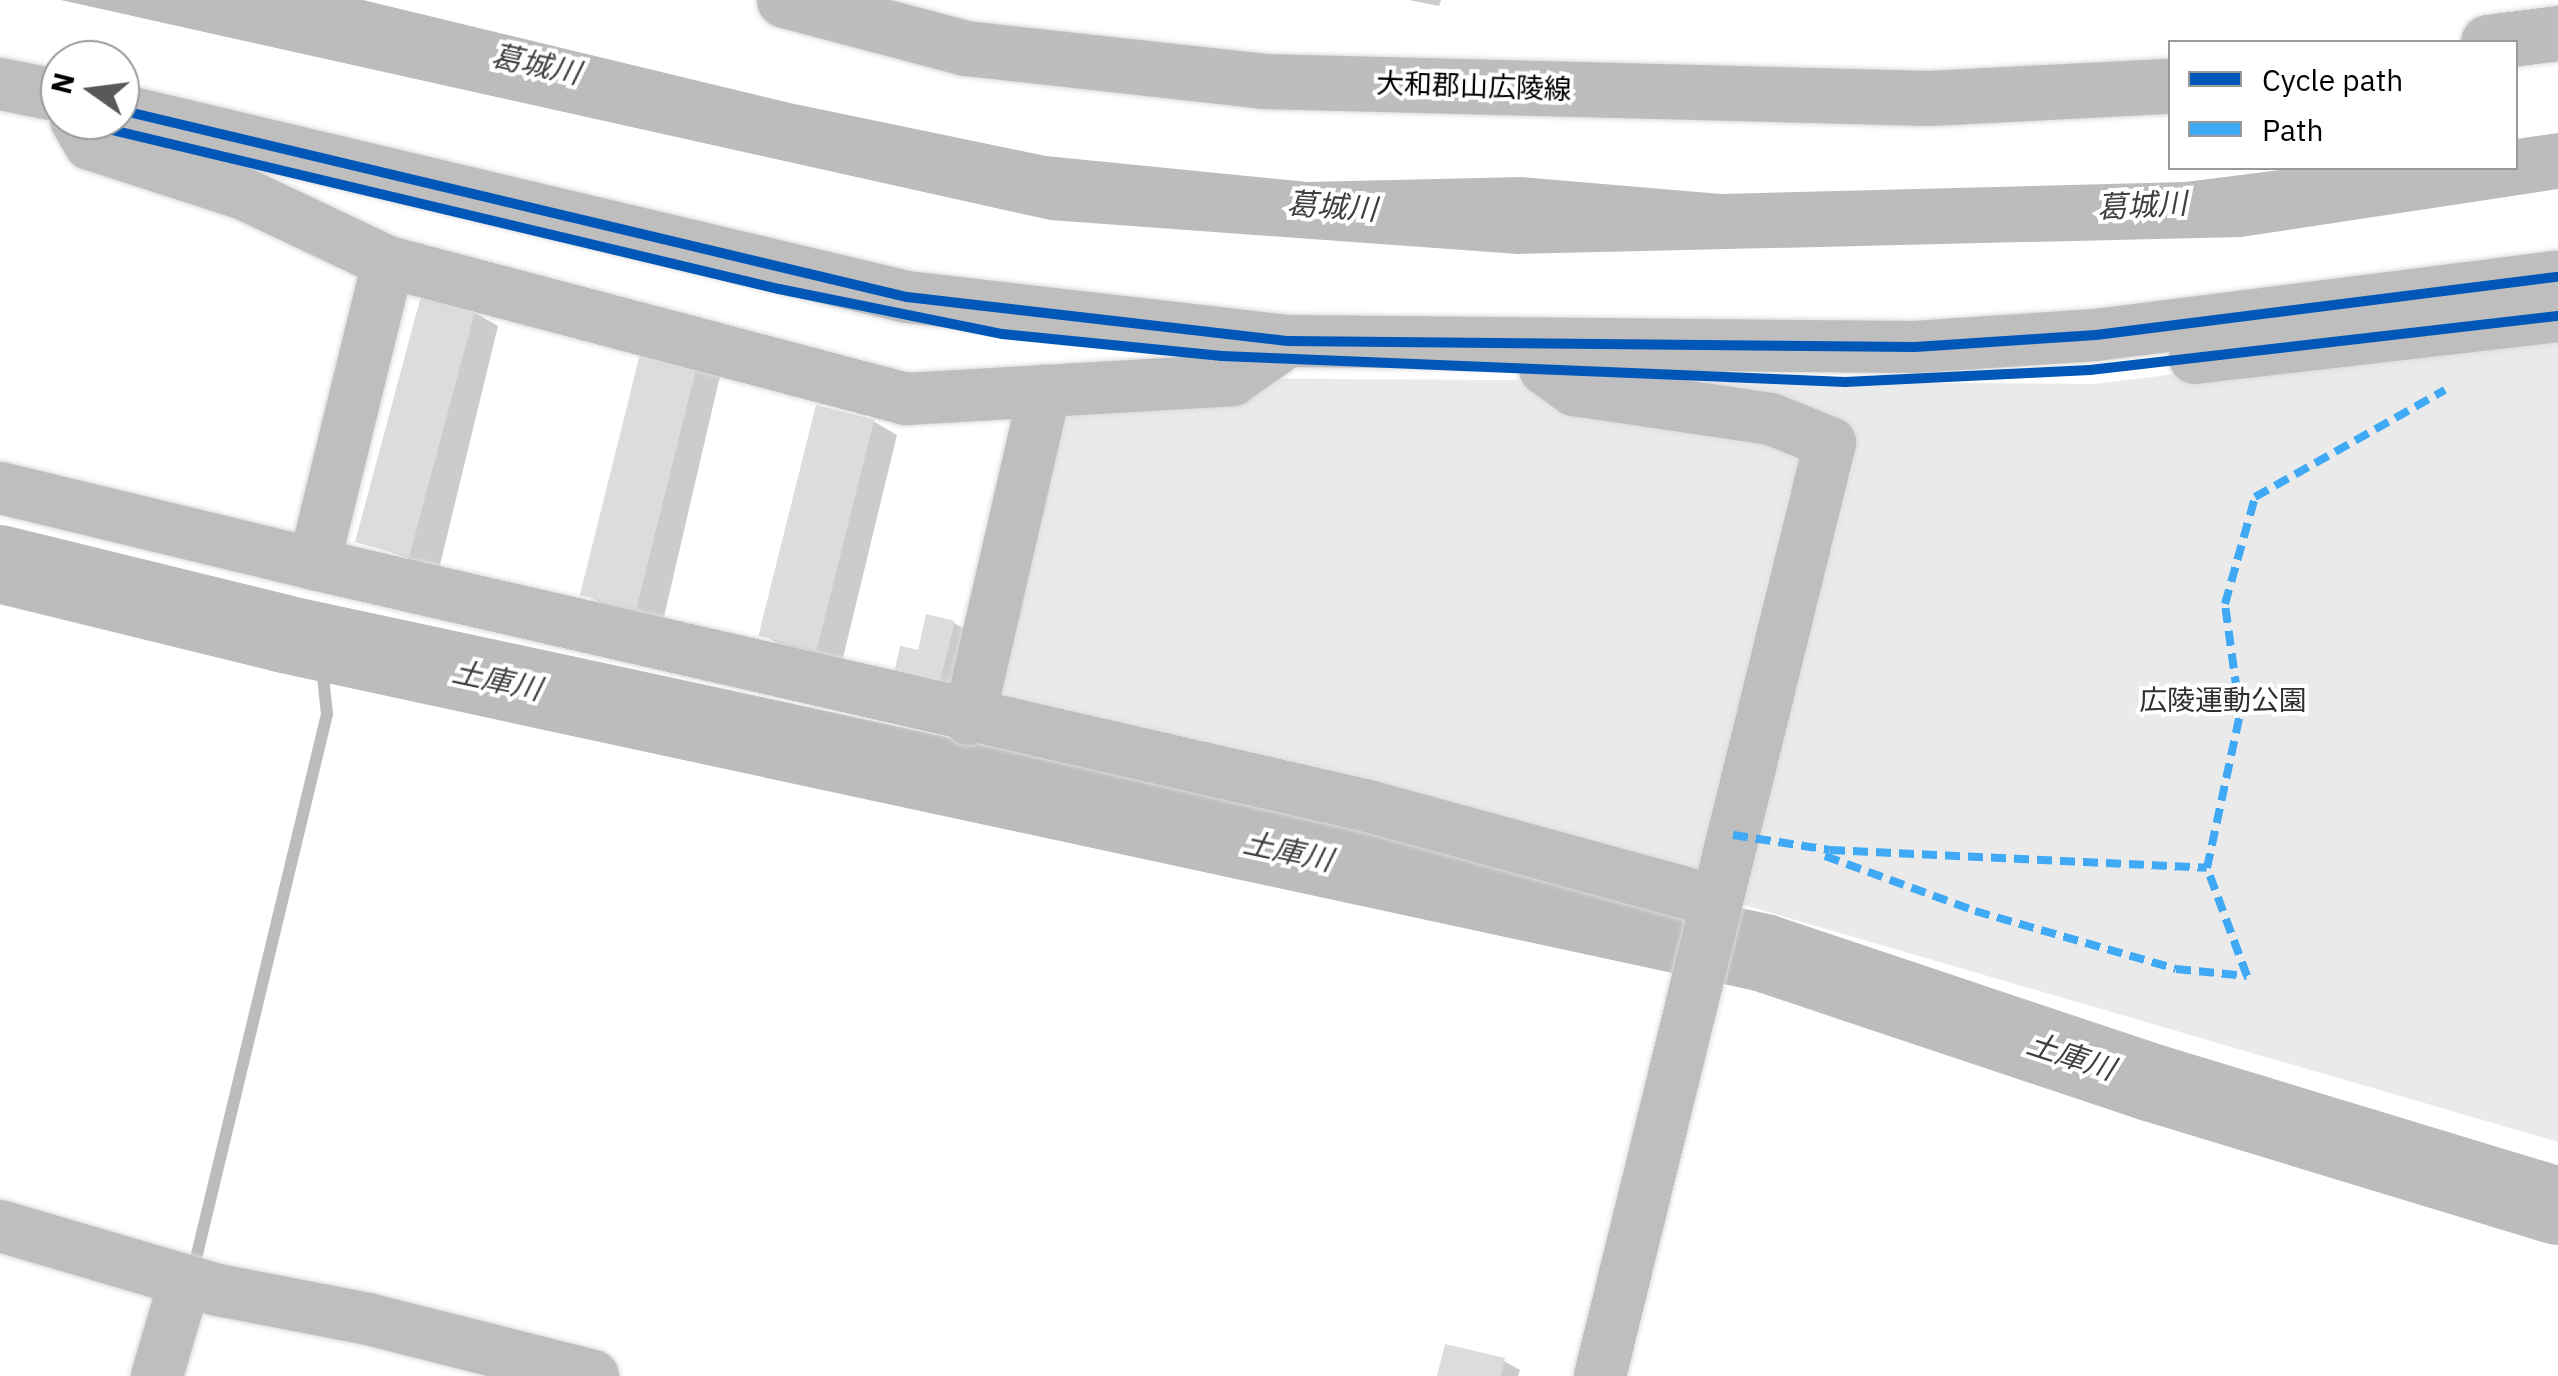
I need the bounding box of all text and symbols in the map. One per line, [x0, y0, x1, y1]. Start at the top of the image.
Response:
water label: 葛城川 [488, 37, 584, 91]
north arrow [40, 40, 140, 140]
legend [2168, 40, 2518, 170]
text: Cycle path [2262, 60, 2403, 99]
street label: 大和郡山広陵線 [1375, 66, 1573, 106]
text: N [42, 69, 83, 97]
text: Path [2262, 110, 2323, 149]
water label: 葛城川 [1286, 185, 1378, 227]
water label: 葛城川 [2096, 185, 2188, 225]
water label: 土庫川 [449, 653, 545, 707]
park label: 広陵運動公園 [2139, 683, 2307, 717]
water label: 土庫川 [1240, 824, 1336, 878]
water label: 土庫川 [2023, 1025, 2119, 1087]

